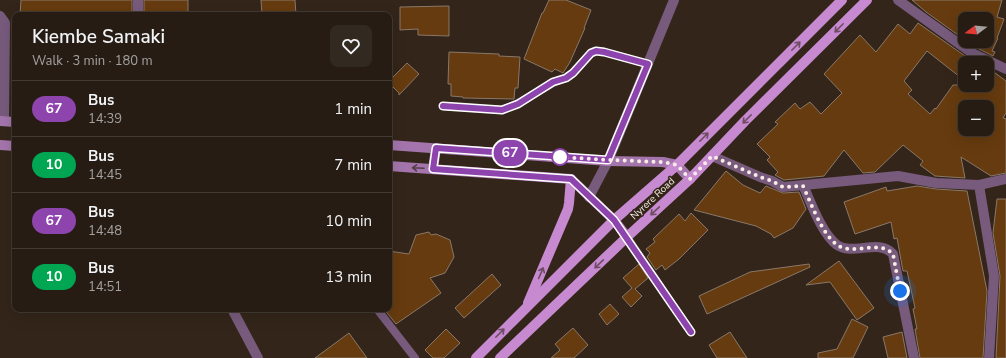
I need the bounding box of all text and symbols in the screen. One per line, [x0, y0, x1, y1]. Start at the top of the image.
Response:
north arrow [958, 12, 994, 48]
map controls [958, 12, 994, 136]
one-way arrow [834, 23, 844, 32]
text: Kiembe Samaki [32, 24, 165, 50]
button: heart [330, 25, 372, 67]
one-way arrow [791, 41, 801, 50]
text: Walk · 3 min · 180 m [32, 52, 153, 70]
button: + [958, 56, 994, 92]
text: Bus [88, 90, 114, 110]
text: 67 [46, 99, 62, 118]
text: 1 min [334, 99, 372, 119]
button: − [958, 100, 994, 136]
text: 14:39 [88, 110, 122, 128]
one-way arrow [742, 114, 752, 124]
one-way arrow [699, 132, 709, 142]
line badge: 67 [492, 140, 528, 166]
text: 67 [502, 143, 518, 162]
text: Bus [88, 146, 114, 166]
unlabelled marker [551, 148, 569, 166]
text: 10 [46, 155, 62, 174]
text: 7 min [334, 155, 372, 175]
one-way arrow [412, 164, 425, 171]
text: 14:45 [88, 166, 122, 184]
street label: Nyrere Road [627, 174, 678, 223]
text: Bus [88, 202, 114, 222]
one-way arrow [650, 206, 660, 216]
text: 67 [46, 211, 62, 230]
text: 10 min [325, 211, 372, 231]
text: 14:48 [88, 222, 122, 240]
text: Bus [88, 258, 114, 278]
one-way arrow [594, 259, 604, 269]
text: 10 [46, 267, 62, 286]
text: 13 min [325, 267, 372, 287]
one-way arrow [537, 267, 545, 279]
text: 14:51 [88, 278, 122, 296]
your location [890, 281, 910, 301]
one-way arrow [496, 328, 505, 338]

